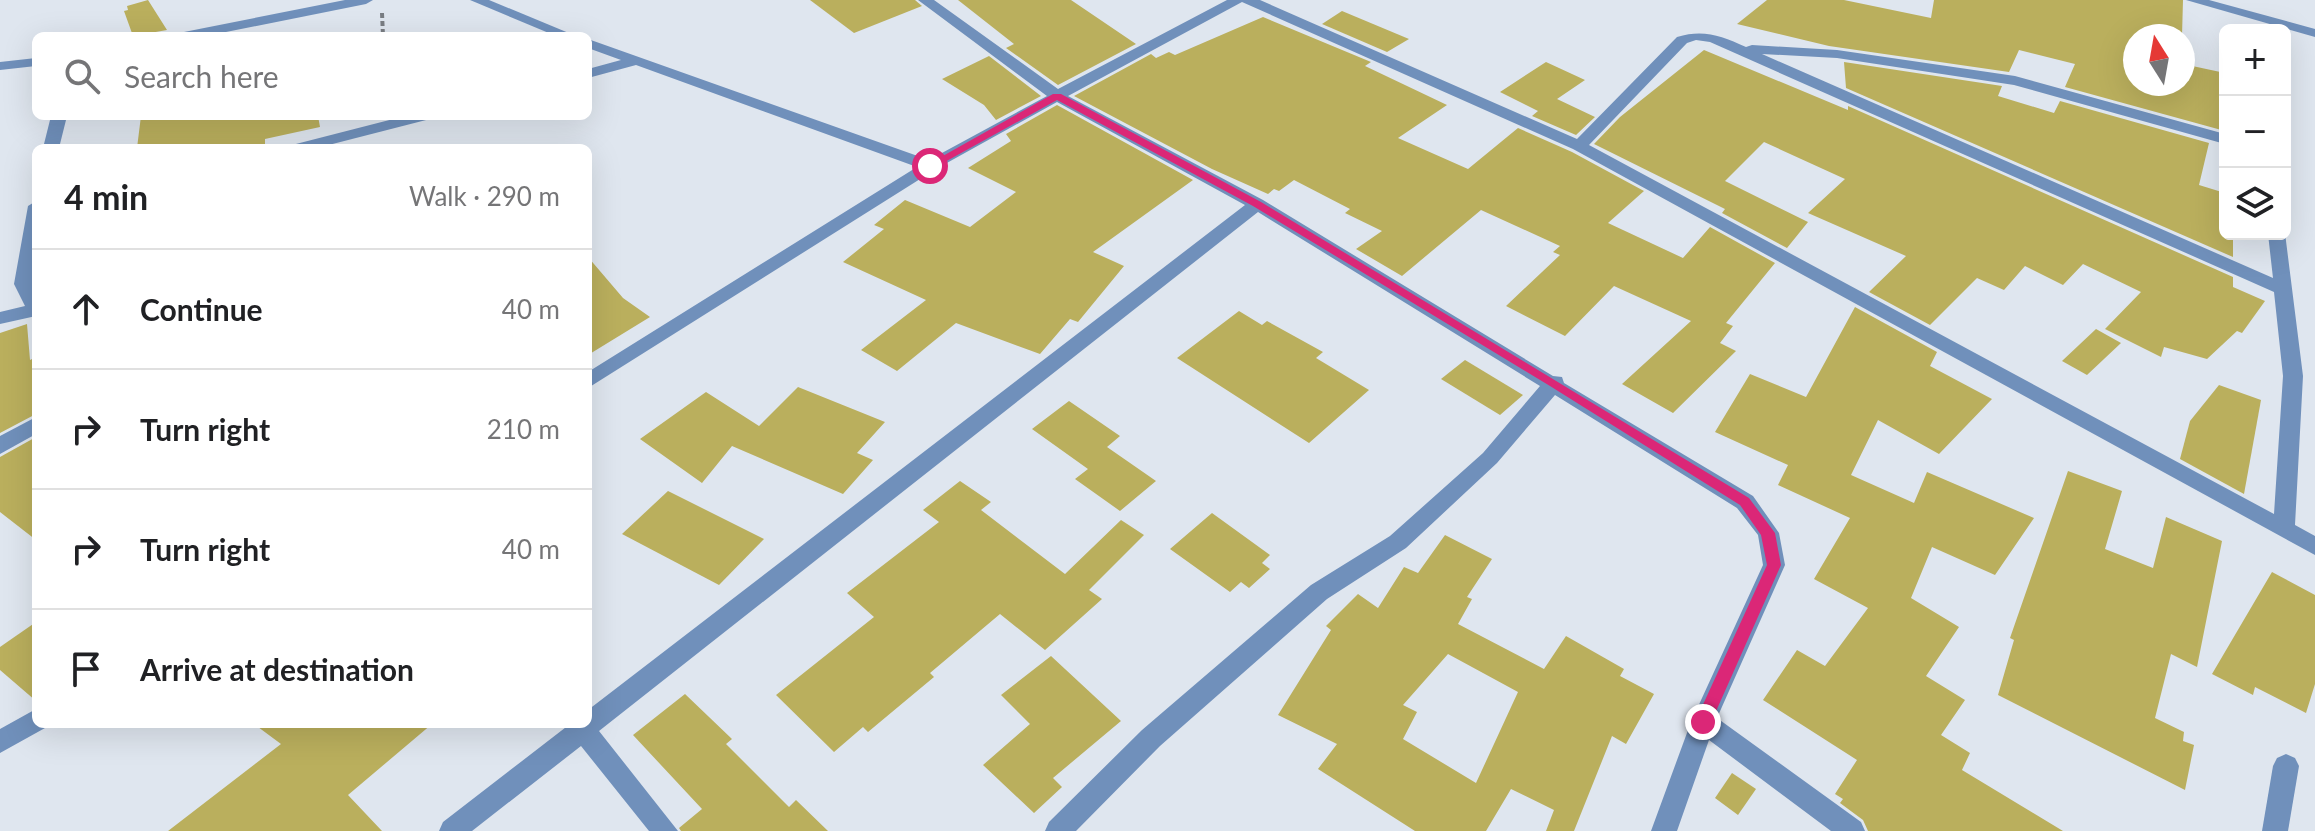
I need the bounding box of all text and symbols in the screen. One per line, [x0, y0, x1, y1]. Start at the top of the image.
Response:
north arrow [2123, 24, 2195, 96]
map controls [2219, 24, 2291, 240]
button: + [2219, 24, 2291, 96]
search box [32, 32, 592, 120]
icon: search [60, 54, 104, 98]
text: Search here [124, 58, 279, 94]
button: − [2219, 96, 2291, 168]
route start [912, 148, 948, 184]
button: layers [2219, 168, 2291, 240]
text: 4 min [64, 176, 148, 217]
text: Walk · 290 m [409, 180, 560, 212]
icon: ahead [64, 287, 108, 331]
text: Continue [140, 291, 263, 327]
text: 40 m [502, 293, 560, 325]
icon: right [64, 407, 108, 451]
text: Turn right [140, 411, 270, 447]
text: 210 m [487, 413, 560, 445]
icon: right [64, 527, 108, 571]
text: Turn right [140, 531, 270, 567]
text: 40 m [502, 533, 560, 565]
icon: arrive [64, 647, 108, 691]
text: Arrive at destination [140, 651, 414, 687]
route end [1685, 704, 1721, 740]

